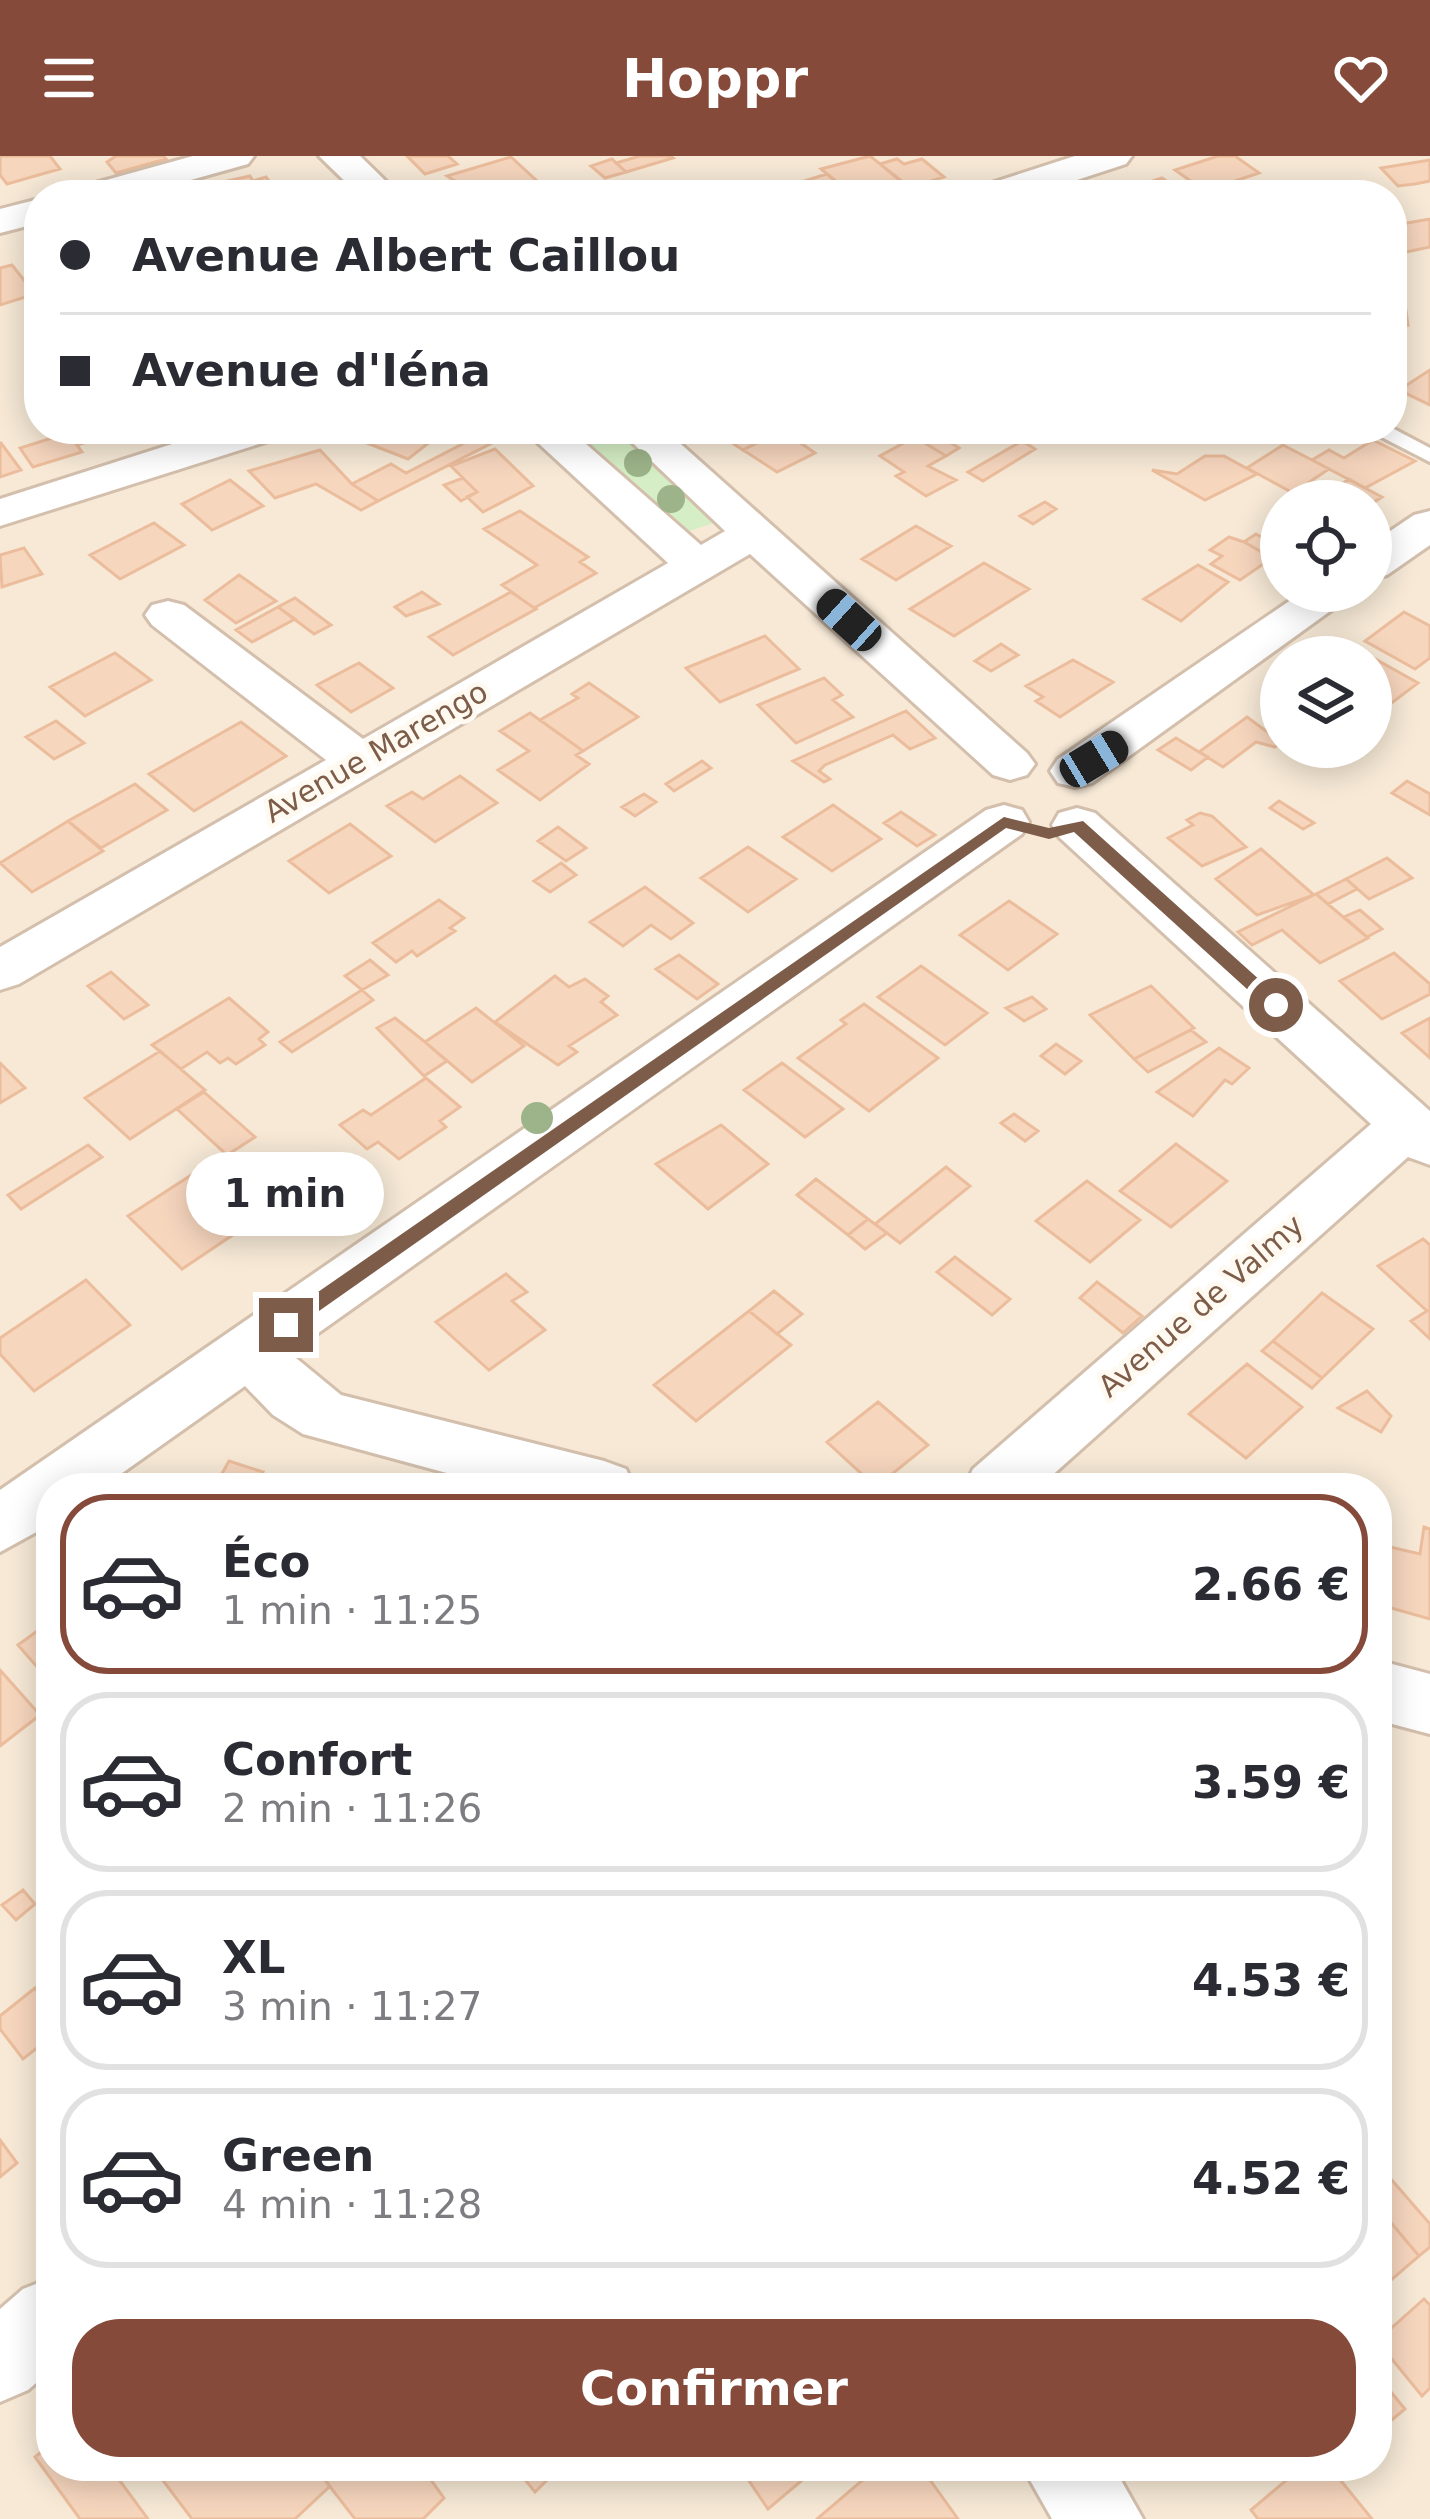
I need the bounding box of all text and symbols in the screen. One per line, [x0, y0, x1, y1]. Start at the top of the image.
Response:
icon: menu [36, 45, 102, 111]
icon: heart [1328, 45, 1394, 111]
text: Hoppr [622, 47, 808, 110]
text: Avenue Albert Caillou [132, 229, 680, 282]
text: Avenue d'Iéna [132, 344, 491, 397]
map controls [1260, 480, 1392, 768]
button: locate [1260, 480, 1392, 612]
car [810, 583, 888, 657]
button: layers [1260, 636, 1392, 768]
street label: Avenue Marengo [258, 673, 494, 830]
car [1054, 725, 1134, 793]
route start [1249, 978, 1303, 1032]
callout: 1 min [187, 1151, 385, 1235]
text: 1 min [224, 1171, 346, 1216]
street label: Avenue de Valmy [1091, 1207, 1310, 1404]
route end [259, 1298, 313, 1352]
icon: car [78, 1530, 186, 1638]
text: Éco [222, 1535, 310, 1588]
text: 2.66 € [1192, 1558, 1350, 1611]
text: 1 min · 11:25 [222, 1588, 482, 1633]
icon: car [78, 1728, 186, 1836]
text: Confort [222, 1733, 412, 1786]
text: 3.59 € [1192, 1756, 1350, 1809]
text: 2 min · 11:26 [222, 1786, 482, 1831]
icon: car [78, 1926, 186, 2034]
text: XL [222, 1931, 285, 1984]
text: 4.53 € [1192, 1954, 1350, 2007]
text: 3 min · 11:27 [222, 1984, 482, 2029]
icon: car [78, 2124, 186, 2232]
text: Green [222, 2129, 374, 2182]
text: 4.52 € [1192, 2152, 1350, 2205]
text: 4 min · 11:28 [222, 2182, 482, 2227]
button: Confirmer [72, 2319, 1356, 2457]

